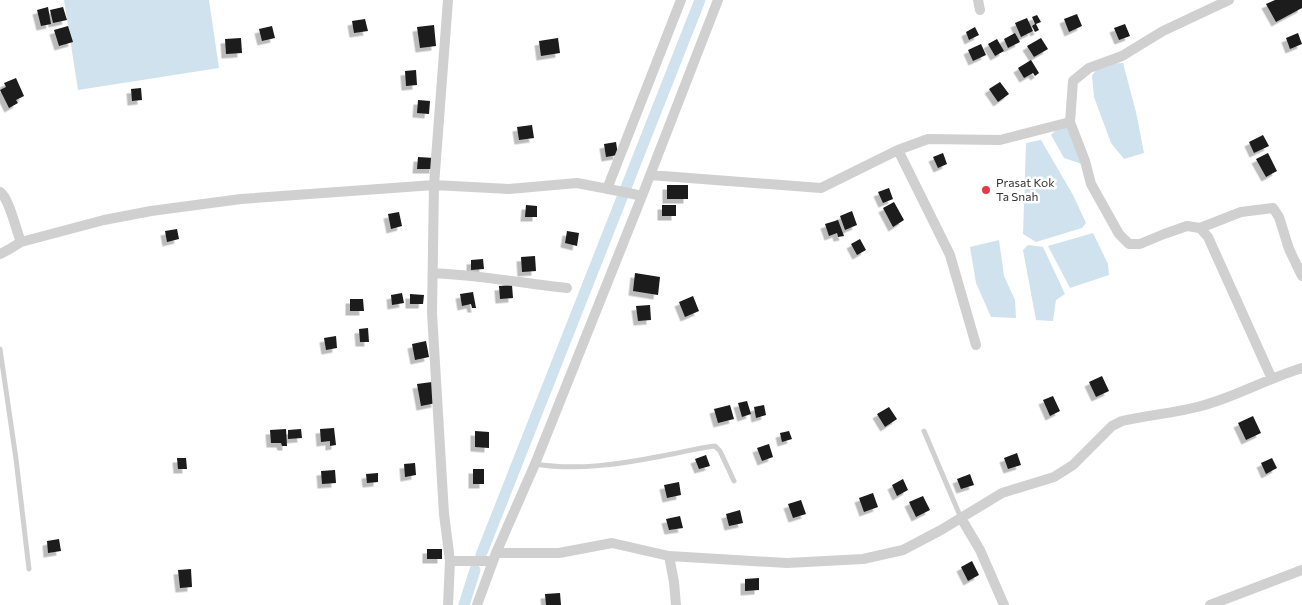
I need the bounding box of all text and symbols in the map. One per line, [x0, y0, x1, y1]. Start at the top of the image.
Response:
place label: Prasat Kok Ta Snah [996, 175, 1055, 203]
marker: Prasat Kok Ta Snah [980, 184, 992, 196]

